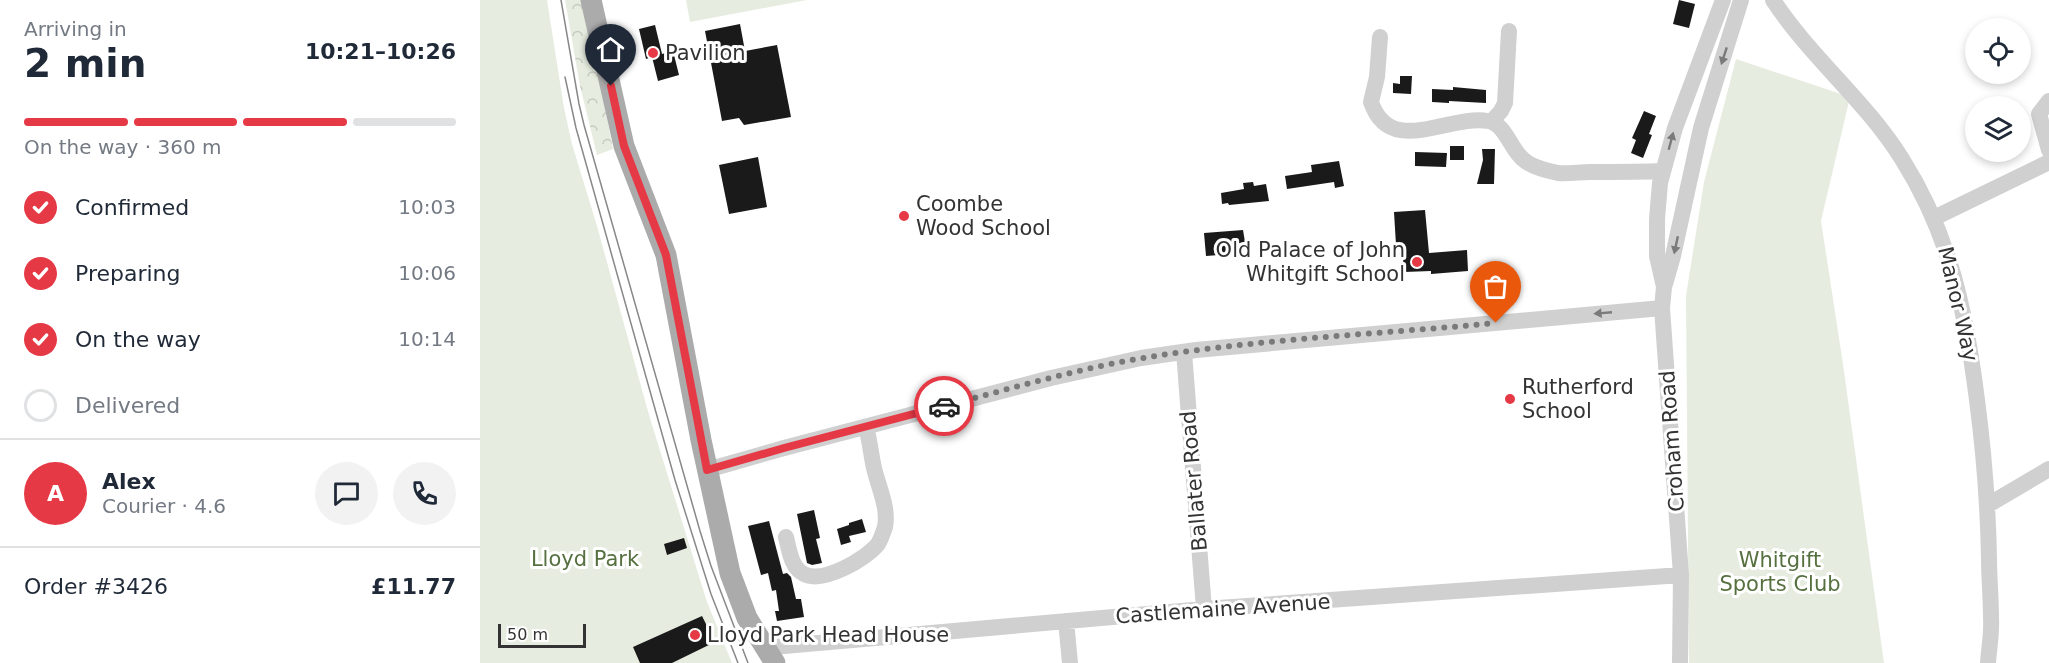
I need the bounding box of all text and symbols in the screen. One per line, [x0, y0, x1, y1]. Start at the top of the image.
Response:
text: Arriving in [24, 17, 127, 41]
map controls [1965, 18, 2031, 162]
button: locate [1965, 18, 2031, 84]
pin [585, 24, 636, 86]
icon: home [594, 33, 627, 66]
text: 10:21–10:26 [305, 39, 456, 64]
text: 2 min [24, 41, 146, 86]
place label: Pavilion [665, 41, 746, 65]
marker: Pavilion [646, 46, 660, 60]
one-way arrow [1719, 47, 1728, 65]
button: layers [1965, 96, 2031, 162]
one-way arrow [1667, 132, 1677, 150]
text: On the way · 360 m [24, 135, 222, 159]
icon: check [24, 191, 57, 224]
place label: Coombe Wood School [916, 192, 1051, 240]
text: Confirmed [75, 195, 189, 220]
text: 10:03 [398, 195, 456, 219]
marker: Coombe Wood School [897, 209, 911, 223]
one-way arrow [1671, 235, 1680, 254]
place label: Old Palace of John Whitgift School [1216, 238, 1405, 286]
street label: Manor Way [1933, 244, 1983, 364]
marker: Old Palace of John Whitgift School [1410, 255, 1424, 269]
icon: check [24, 257, 57, 290]
text: Preparing [75, 261, 181, 286]
text: 10:06 [398, 261, 456, 285]
pin [1470, 261, 1521, 323]
icon: bag [1479, 270, 1512, 303]
one-way arrow [1594, 308, 1613, 318]
icon: check [24, 323, 57, 356]
text: On the way [75, 327, 201, 352]
text: 10:14 [398, 327, 456, 351]
street label: Croham Road [1655, 369, 1689, 513]
place label: Rutherford School [1522, 375, 1634, 423]
courier [914, 376, 974, 436]
icon: car [928, 390, 961, 423]
marker: Rutherford School [1503, 392, 1517, 406]
text: Delivered [75, 393, 180, 418]
street label: Ballater Road [1176, 410, 1212, 552]
button: chat [315, 462, 378, 525]
button: phone [393, 462, 456, 525]
text: Alex [102, 469, 156, 494]
text: A [47, 481, 64, 506]
text: Courier · 4.6 [102, 494, 226, 518]
park label: Lloyd Park [531, 547, 640, 571]
park label: Whitgift Sports Club [1719, 548, 1841, 596]
text: Order #3426 [24, 574, 168, 599]
text: £11.77 [371, 574, 456, 599]
street label: Castlemaine Avenue [1115, 590, 1331, 628]
scale bar [498, 621, 586, 648]
place label: Lloyd Park Head House [707, 623, 949, 647]
text: 50 m [507, 625, 548, 644]
marker: Lloyd Park Head House [688, 628, 702, 642]

